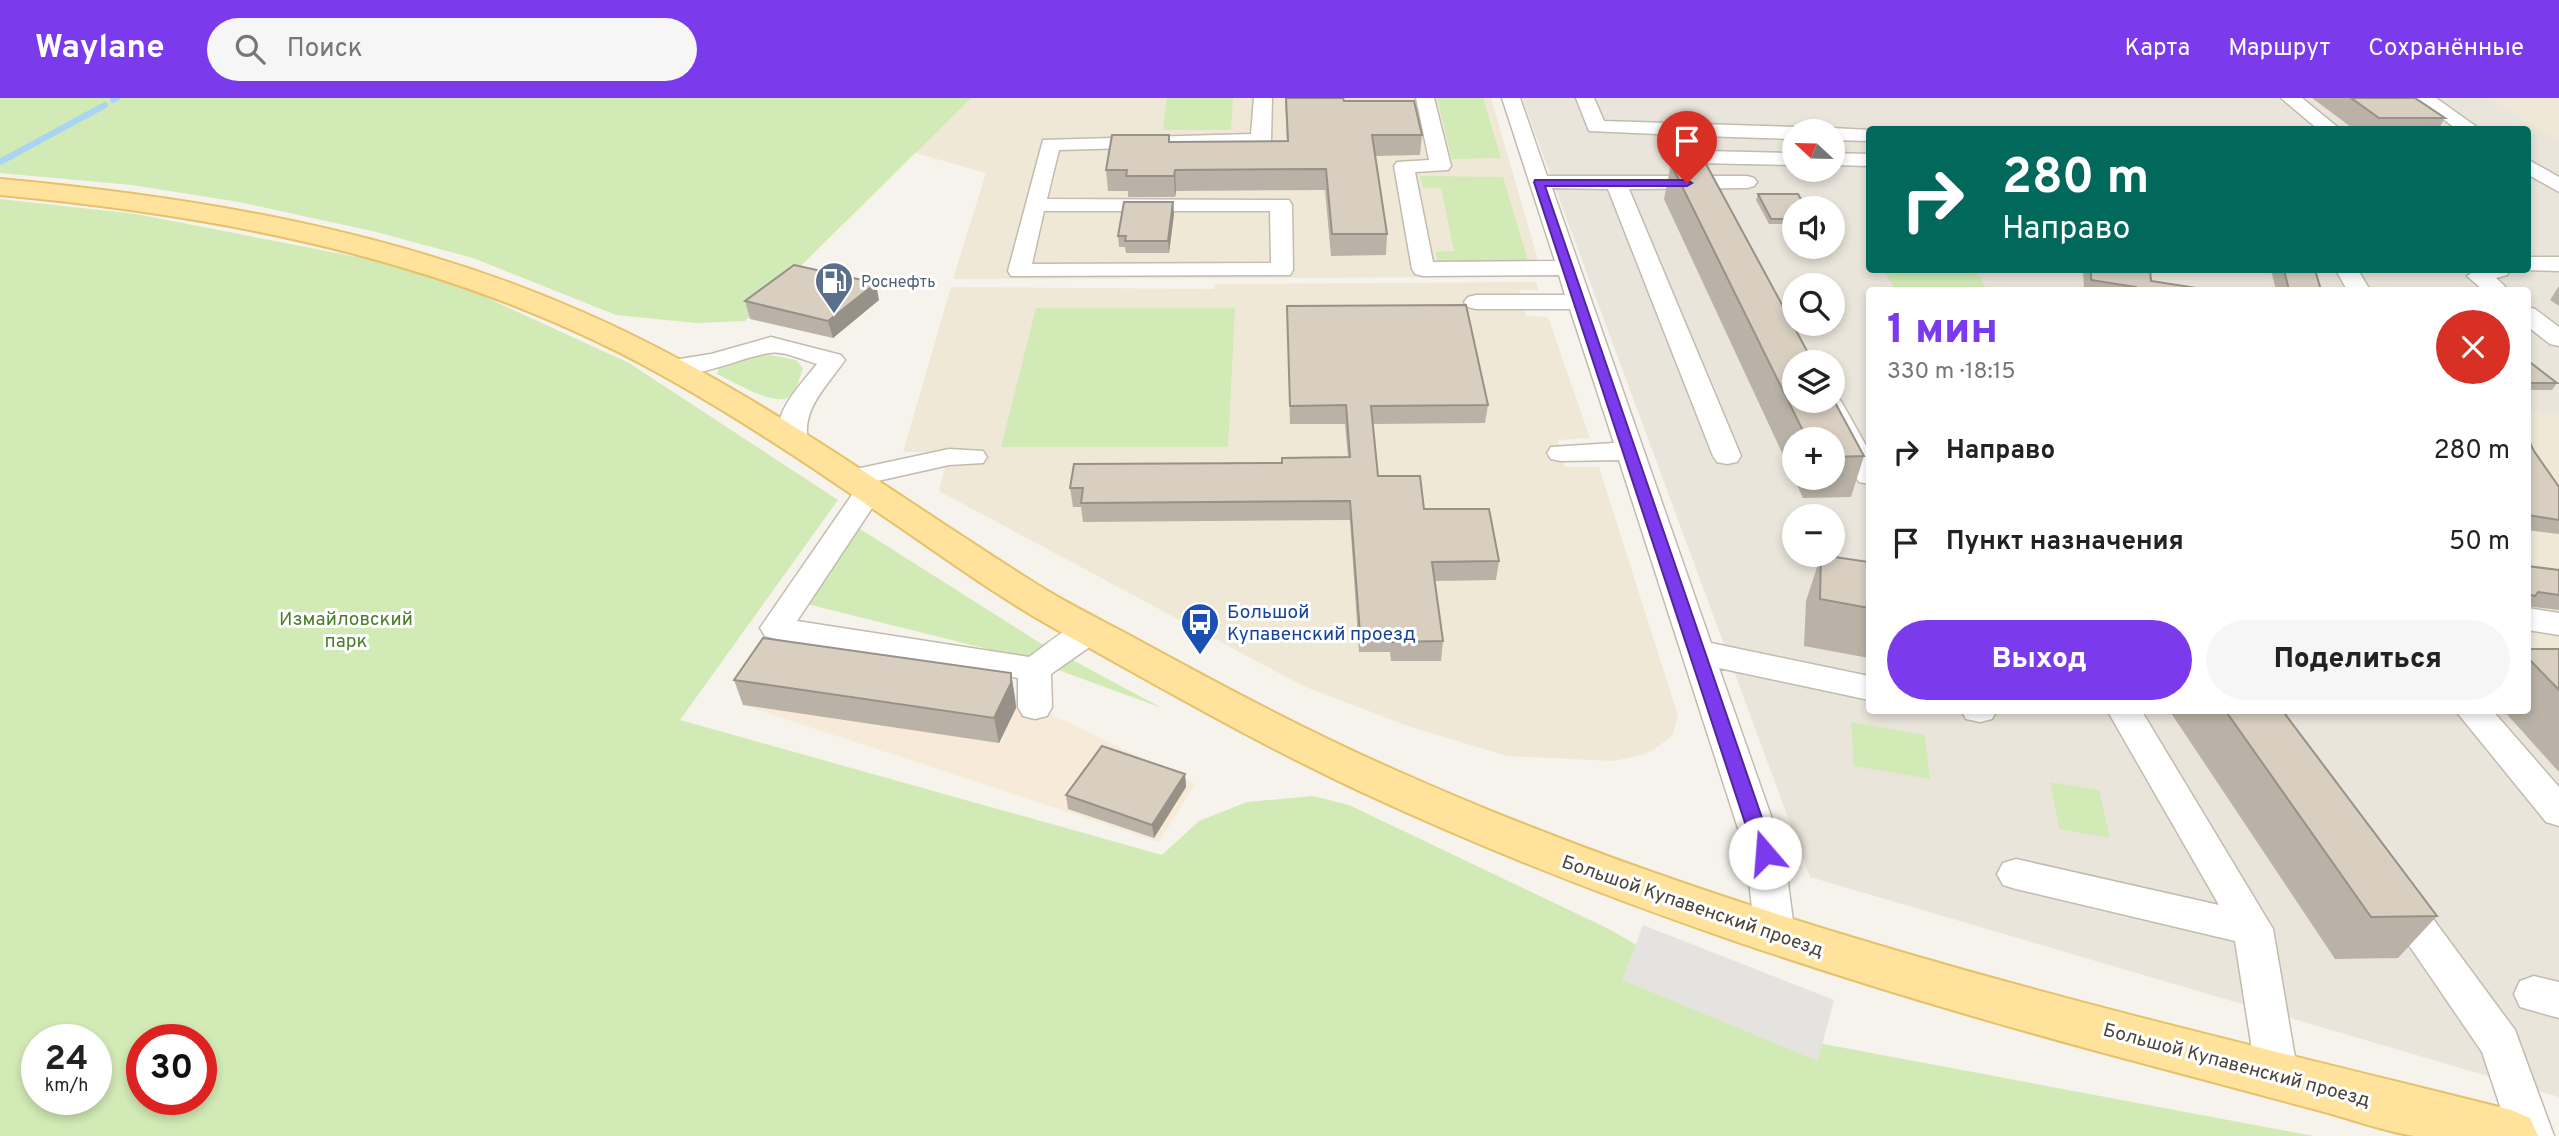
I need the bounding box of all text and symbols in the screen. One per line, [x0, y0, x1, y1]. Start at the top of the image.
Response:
search box [207, 18, 697, 81]
text: Waylane [35, 28, 165, 70]
icon: search [231, 30, 269, 68]
text: Поиск [287, 33, 363, 66]
text: Карта [2124, 34, 2190, 64]
text: Маршрут [2228, 34, 2330, 64]
text: Сохранённые [2368, 34, 2524, 64]
pin [1657, 111, 1717, 183]
north arrow [1782, 119, 1844, 182]
map controls [1782, 119, 1845, 567]
icon: arrive [1668, 122, 1706, 160]
text: 280 m [2002, 149, 2149, 211]
icon: right [1887, 154, 1978, 245]
button: sound [1782, 196, 1845, 259]
text: Направо [2002, 210, 2130, 250]
fuel station icon: Роснефть [813, 260, 855, 315]
place label: Роснефть [861, 273, 936, 293]
button: search [1782, 273, 1845, 336]
text: 1 мин [1887, 305, 1998, 358]
button: close [2436, 310, 2510, 384]
button: layers [1782, 350, 1845, 413]
text: 330 m · 18:15 [1887, 358, 2016, 387]
button: + [1782, 427, 1845, 490]
icon: right [1887, 433, 1925, 471]
text: Направо [1946, 435, 2055, 468]
text: 280 m [2434, 435, 2510, 468]
button: − [1782, 504, 1845, 567]
icon: arrive [1887, 524, 1925, 562]
text: Пункт назначения [1946, 526, 2184, 559]
text: 50 m [2449, 526, 2510, 559]
bus stop icon: Большой Купавенский проезд [1179, 601, 1221, 656]
place label: Большой Купавенский проезд [1227, 601, 1416, 647]
park label: Измайловский парк [279, 608, 413, 654]
button: Выход [1887, 620, 2192, 700]
button: Поделиться [2206, 620, 2510, 700]
position arrow [1728, 816, 1802, 890]
street label: Большой Купавенский проезд [1558, 851, 1827, 963]
street label: Большой Купавенский проезд [2100, 1019, 2373, 1113]
speed limit sign: 30 [126, 1024, 217, 1115]
text: 24 [45, 1038, 88, 1082]
text: km/h [45, 1075, 88, 1098]

